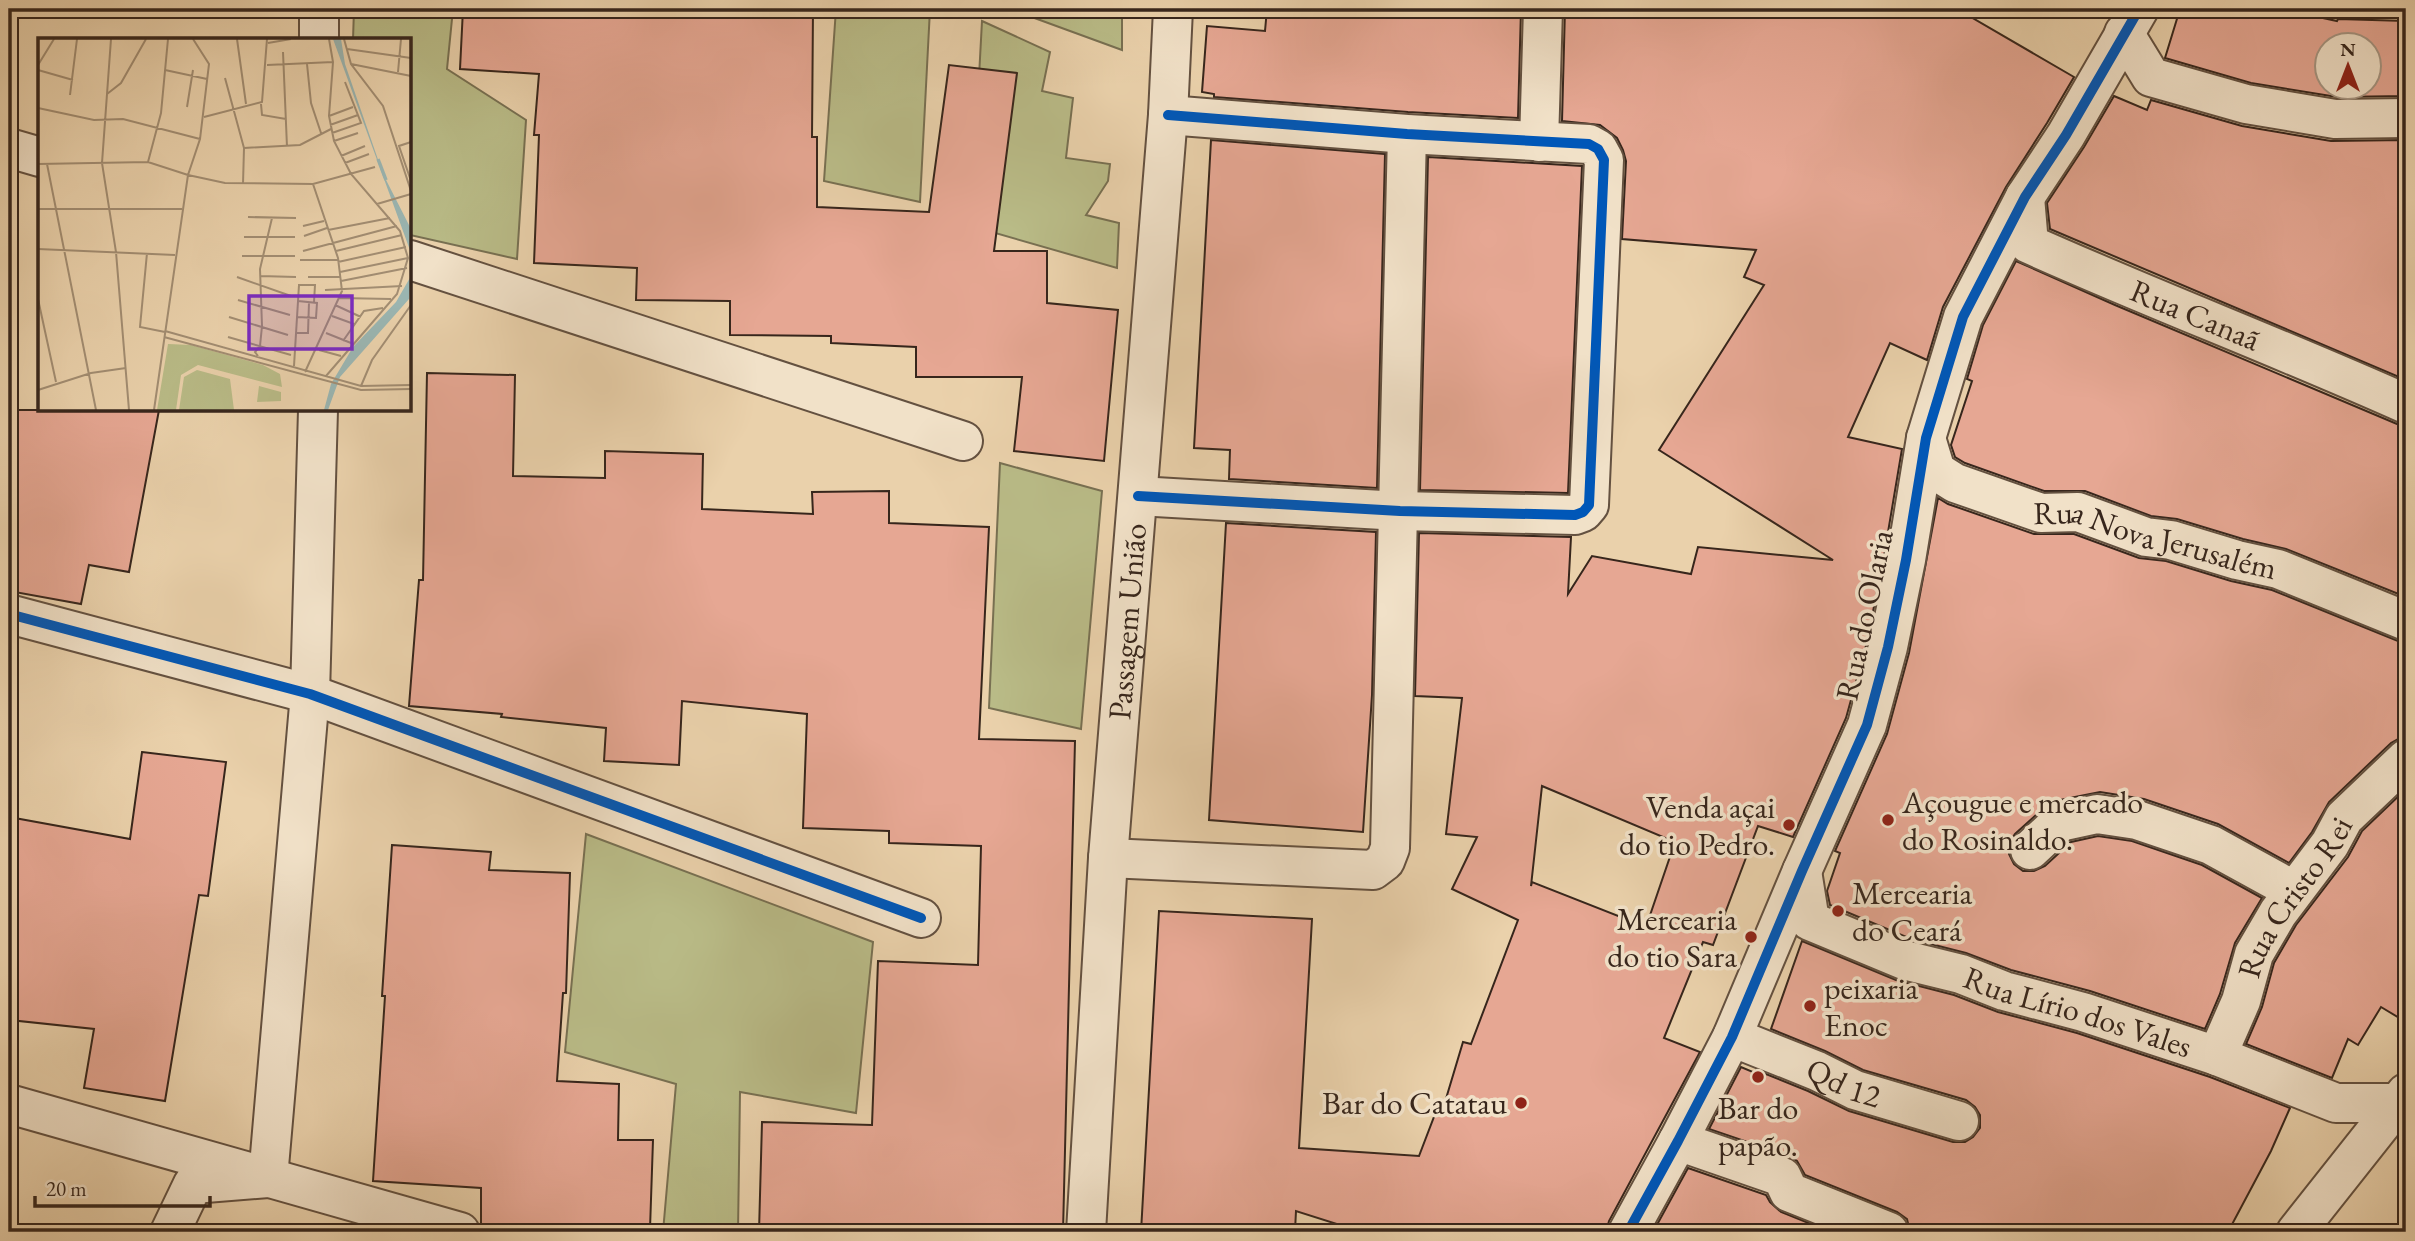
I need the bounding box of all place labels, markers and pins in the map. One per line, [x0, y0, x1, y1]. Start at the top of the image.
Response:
place label: Açougue e mercado do Rosinaldo. [1901, 781, 2143, 860]
place label: Venda açai do tio Pedro. [1619, 786, 1775, 865]
marker: Açougue e mercado do Rosinaldo. [1880, 812, 1896, 828]
marker: Venda açai do tio Pedro. [1781, 817, 1797, 833]
place label: Mercearia do Ceará [1852, 872, 1973, 951]
place label: Mercearia do tio Sara [1607, 898, 1737, 977]
marker: Mercearia do Ceará [1830, 903, 1846, 919]
marker: Mercearia do tio Sara [1743, 929, 1759, 945]
place label: peixaria Enoc [1824, 967, 1919, 1046]
marker: peixaria Enoc [1802, 998, 1818, 1014]
marker: Bar do papão. [1750, 1069, 1766, 1085]
place label: Bar do Catatau [1322, 1082, 1507, 1124]
place label: Bar do papão. [1718, 1087, 1798, 1166]
marker: Bar do Catatau [1513, 1095, 1529, 1111]

